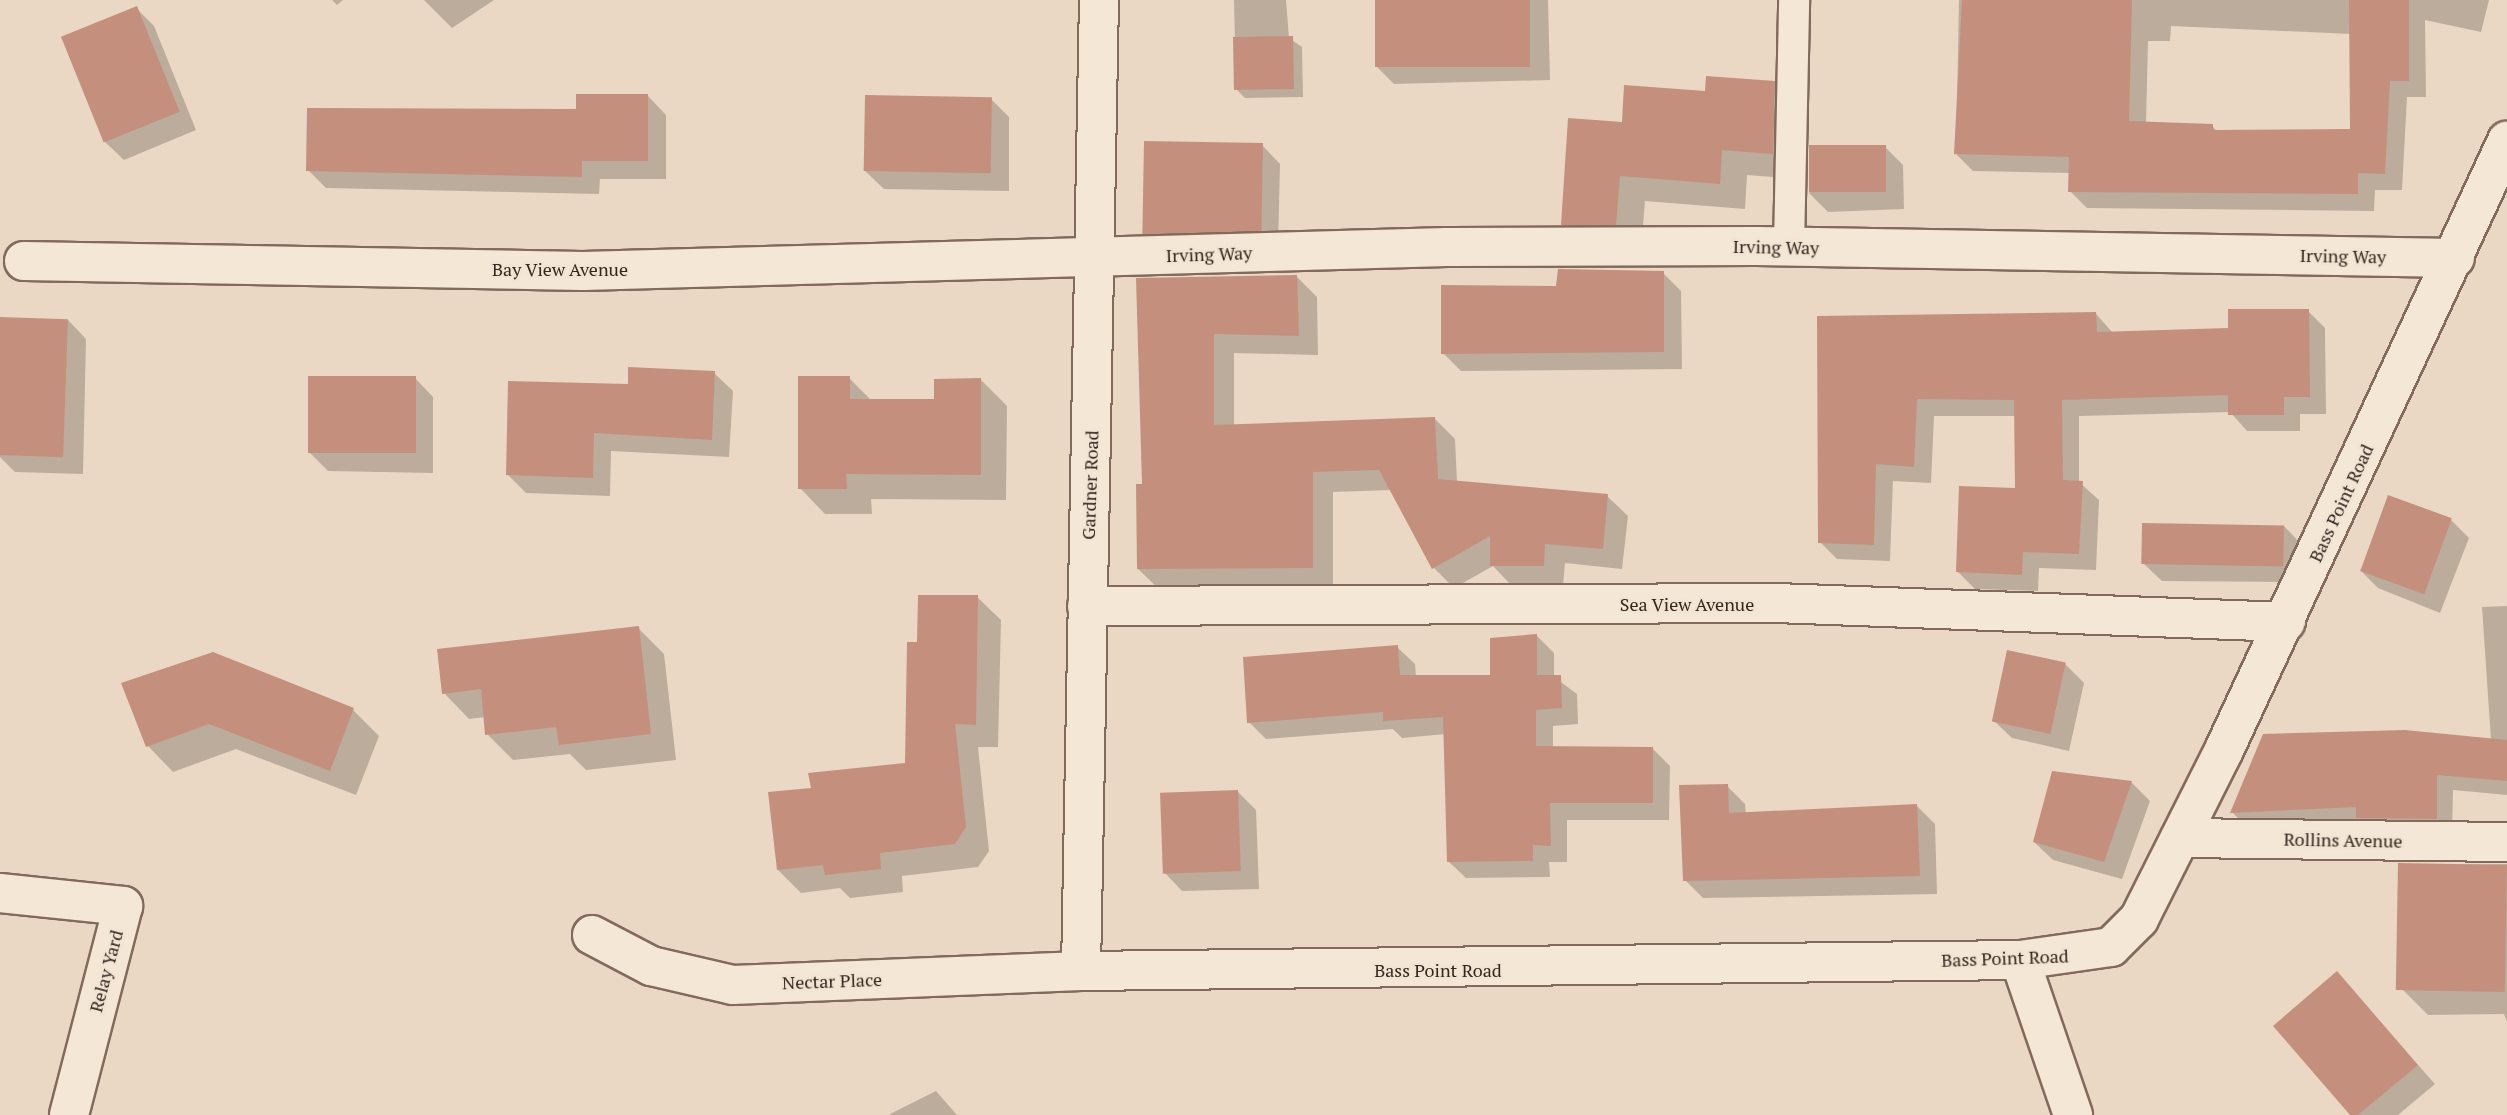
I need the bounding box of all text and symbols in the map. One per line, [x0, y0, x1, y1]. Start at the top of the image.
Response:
street label: Irving Way [1733, 235, 1819, 259]
street label: Irving Way [1165, 242, 1253, 266]
street label: Irving Way [2300, 244, 2386, 268]
street label: Bay View Avenue [492, 258, 628, 280]
street label: Gardner Road [1077, 430, 1103, 540]
street label: Bass Point Road [2304, 441, 2378, 565]
street label: Sea View Avenue [1619, 593, 1755, 615]
street label: Rollins Avenue [2283, 828, 2403, 852]
street label: Relay Yard [85, 928, 127, 1014]
street label: Bass Point Road [1941, 945, 2069, 971]
street label: Bass Point Road [1374, 959, 1502, 981]
street label: Nectar Place [782, 968, 882, 994]

